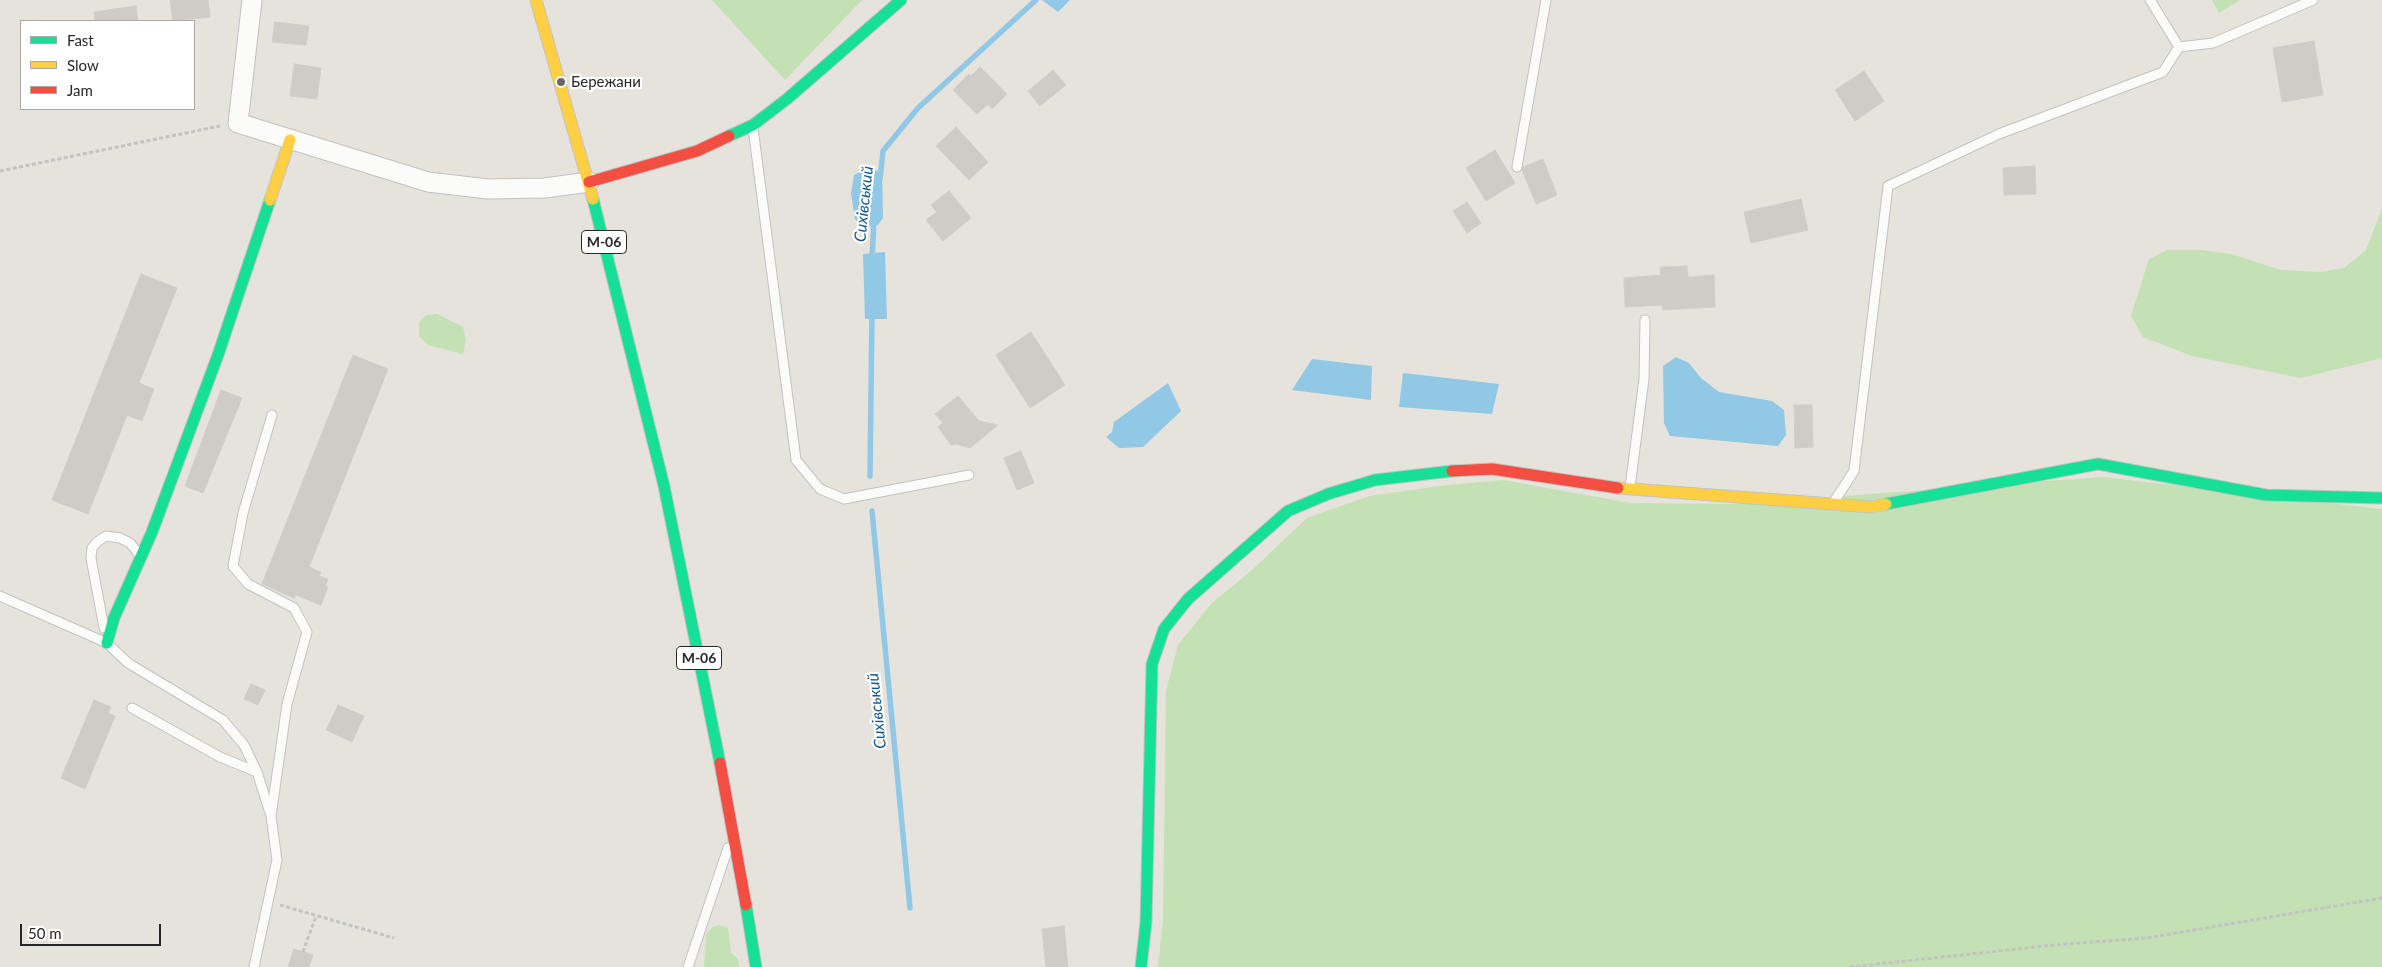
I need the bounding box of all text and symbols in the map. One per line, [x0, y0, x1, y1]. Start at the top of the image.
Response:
legend [20, 20, 195, 110]
text: Fast [67, 31, 94, 49]
text: Slow [67, 56, 99, 74]
place label: Бережани [571, 73, 641, 91]
marker: Бережани [555, 76, 567, 88]
text: Jam [67, 81, 93, 99]
water label: Сихівський [850, 165, 878, 243]
road number: М-06 [582, 230, 626, 253]
road number: М-06 [676, 646, 722, 670]
water label: Сихівський [863, 672, 891, 750]
scale bar [22, 914, 164, 946]
text: 50 m [28, 924, 62, 942]

